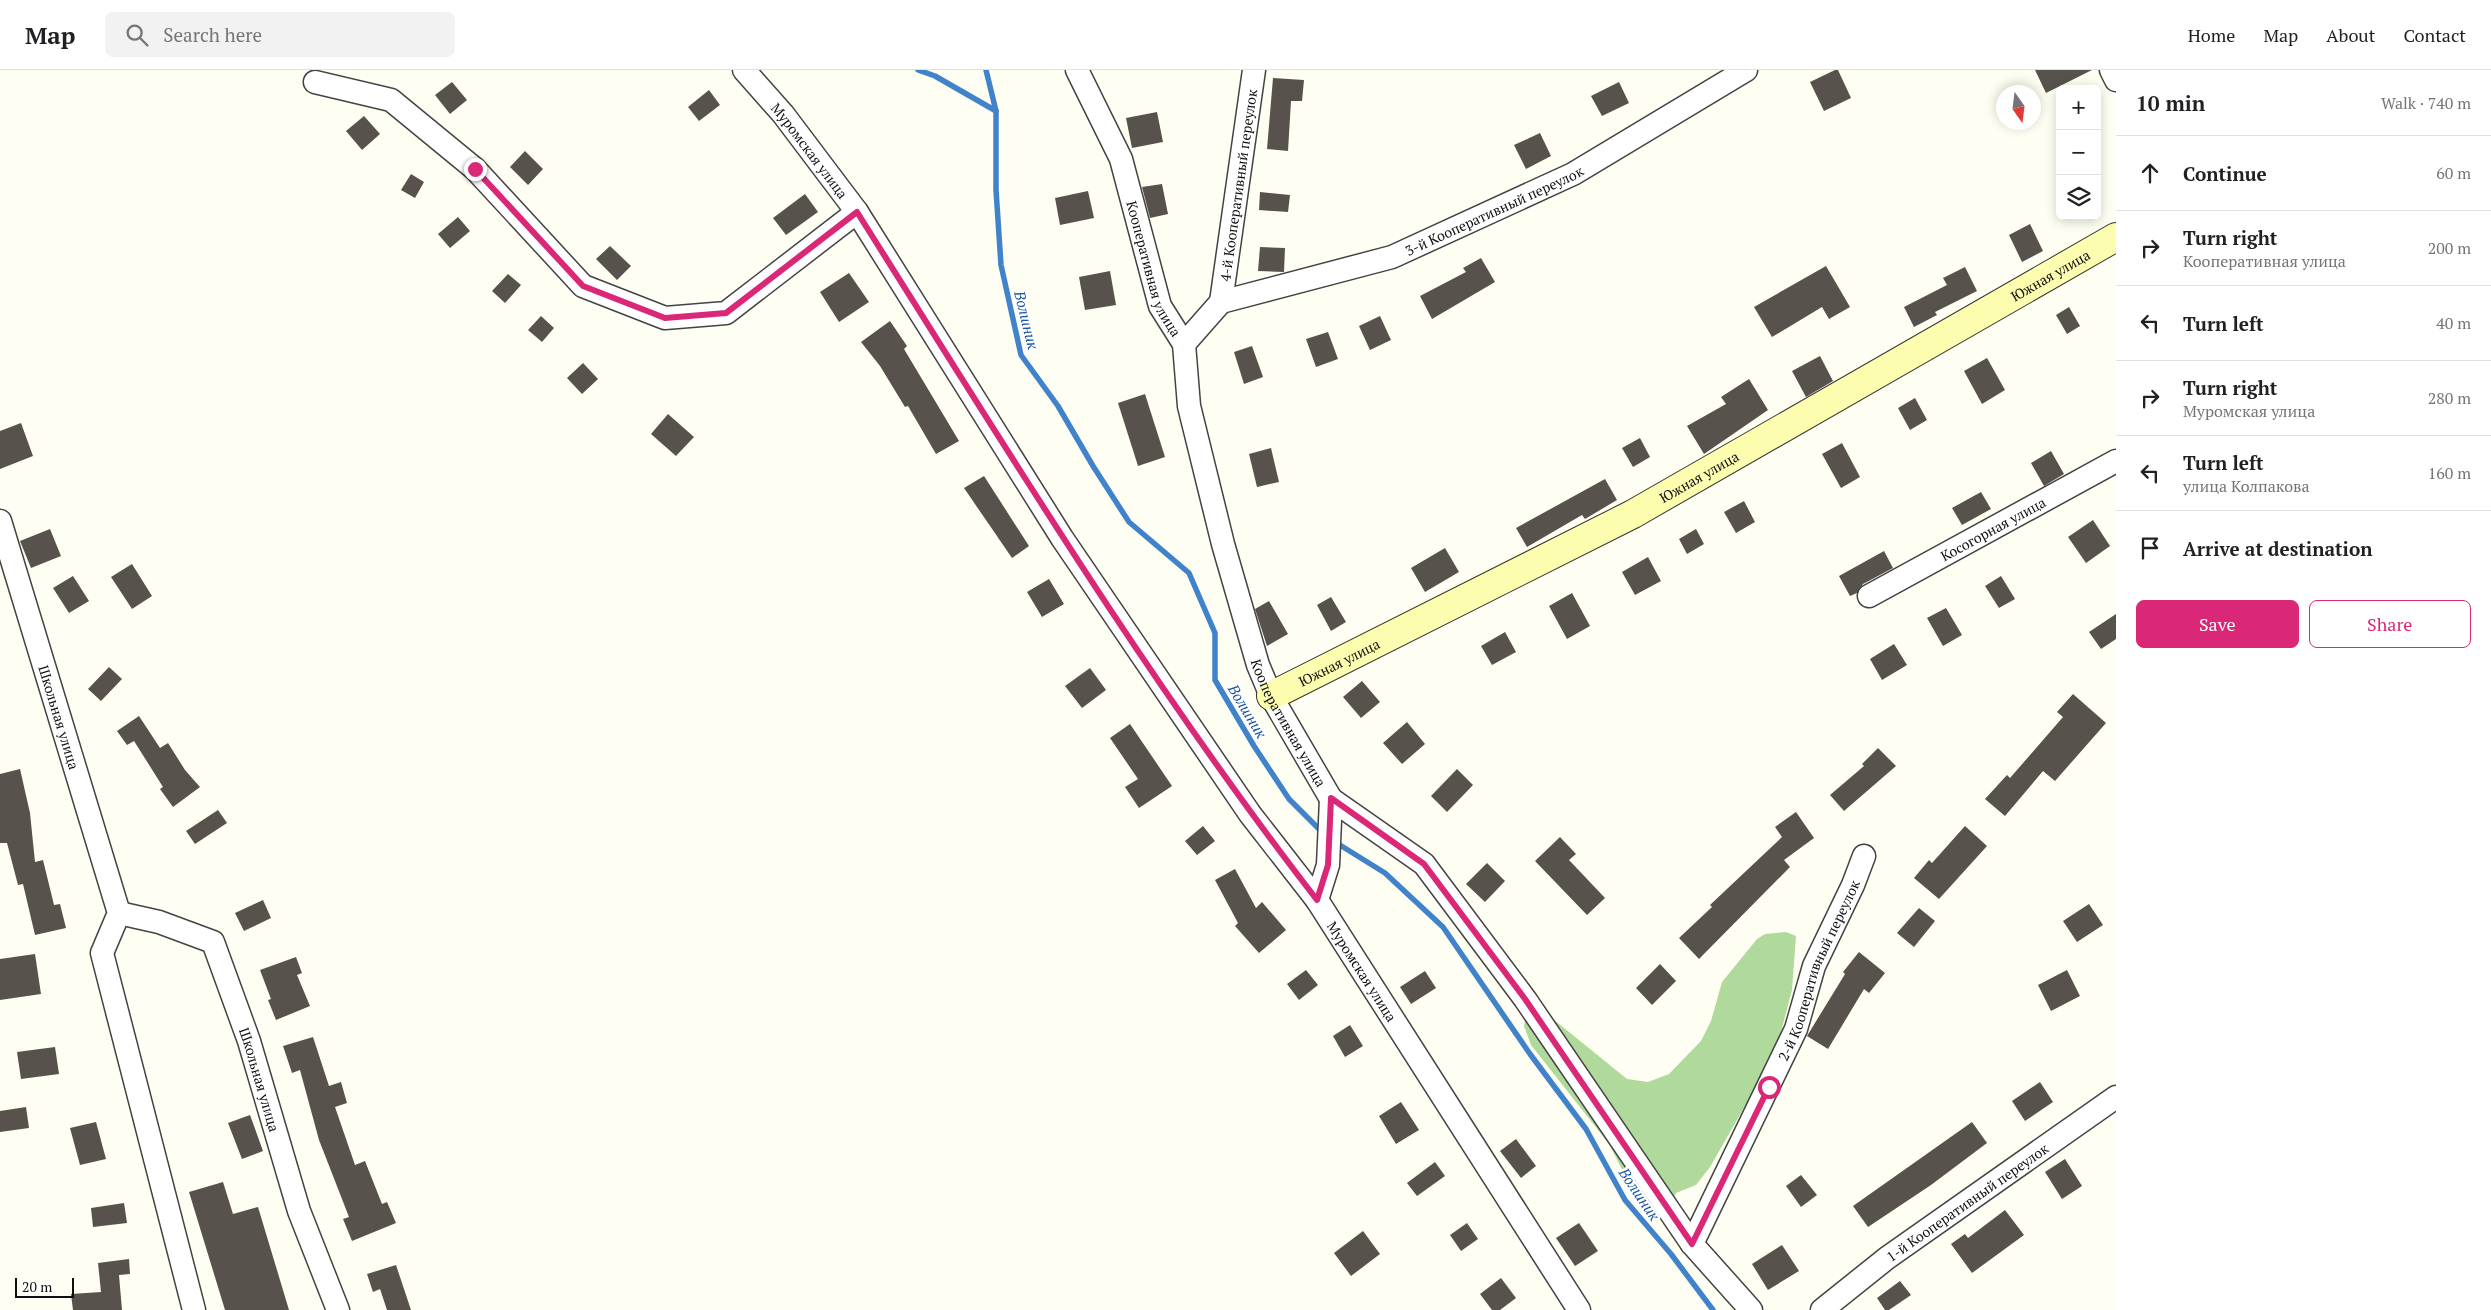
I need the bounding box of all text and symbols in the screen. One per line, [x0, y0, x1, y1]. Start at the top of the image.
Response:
search box [105, 12, 455, 57]
text: Map [25, 19, 75, 51]
icon: search [123, 21, 151, 49]
text: Search here [163, 22, 262, 47]
text: Home [2188, 23, 2235, 47]
text: Map [2263, 23, 2298, 47]
text: About [2326, 23, 2375, 47]
text: Contact [2403, 23, 2466, 47]
north arrow [1996, 85, 2041, 130]
map controls [2056, 85, 2101, 220]
button: + [2056, 85, 2101, 130]
street label: 4-й Кооперативный переулок [1215, 87, 1261, 283]
text: 10 min [2136, 89, 2205, 117]
text: Walk · 740 m [2381, 92, 2471, 114]
street label: Муромская улица [767, 98, 853, 202]
button: − [2056, 130, 2101, 175]
route end [464, 158, 487, 181]
icon: ahead [2136, 159, 2164, 187]
street label: 3-й Кооперативный переулок [1402, 160, 1587, 259]
text: Continue [2183, 161, 2267, 186]
text: 60 m [2436, 162, 2471, 184]
button: layers [2056, 175, 2101, 220]
street label: Кооперативная улица [1123, 198, 1186, 340]
text: Turn right [2183, 225, 2277, 250]
icon: right [2136, 234, 2164, 262]
text: 200 m [2428, 237, 2471, 259]
street label: Южная улица [2007, 245, 2093, 305]
text: Кооперативная улица [2183, 250, 2346, 272]
water label: Волшник [1010, 288, 1044, 352]
icon: left [2136, 309, 2164, 337]
text: Turn left [2183, 311, 2264, 336]
text: 40 m [2436, 312, 2471, 334]
text: Turn right [2183, 375, 2277, 400]
icon: right [2136, 384, 2164, 412]
text: 280 m [2428, 387, 2471, 409]
text: Муромская улица [2183, 400, 2315, 422]
street label: Южная улица [1656, 446, 1742, 507]
text: Turn left [2183, 450, 2264, 475]
icon: left [2136, 459, 2164, 487]
text: 160 m [2428, 462, 2471, 484]
text: улица Колпакова [2183, 475, 2310, 497]
street label: Косогорная улица [1937, 492, 2049, 565]
icon: arrive [2136, 534, 2164, 562]
text: Arrive at destination [2183, 536, 2372, 561]
button: Save [2136, 600, 2299, 648]
button: Share [2309, 600, 2471, 648]
street label: Южная улица [1295, 633, 1383, 690]
street label: Кооперативная улица [1247, 657, 1331, 790]
street label: Школьная улица [35, 663, 84, 771]
water label: Волшник [1223, 679, 1272, 742]
street label: 2-й Кооперативный переулок [1773, 877, 1864, 1064]
street label: Муромская улица [1323, 917, 1402, 1025]
street label: Школьная улица [235, 1025, 285, 1134]
route start [1758, 1076, 1781, 1099]
street label: 1-й Кооперативный переулок [1882, 1138, 2052, 1265]
water label: Волшник [1614, 1163, 1665, 1225]
scale bar [15, 1275, 74, 1298]
text: 20 m [22, 1277, 52, 1296]

